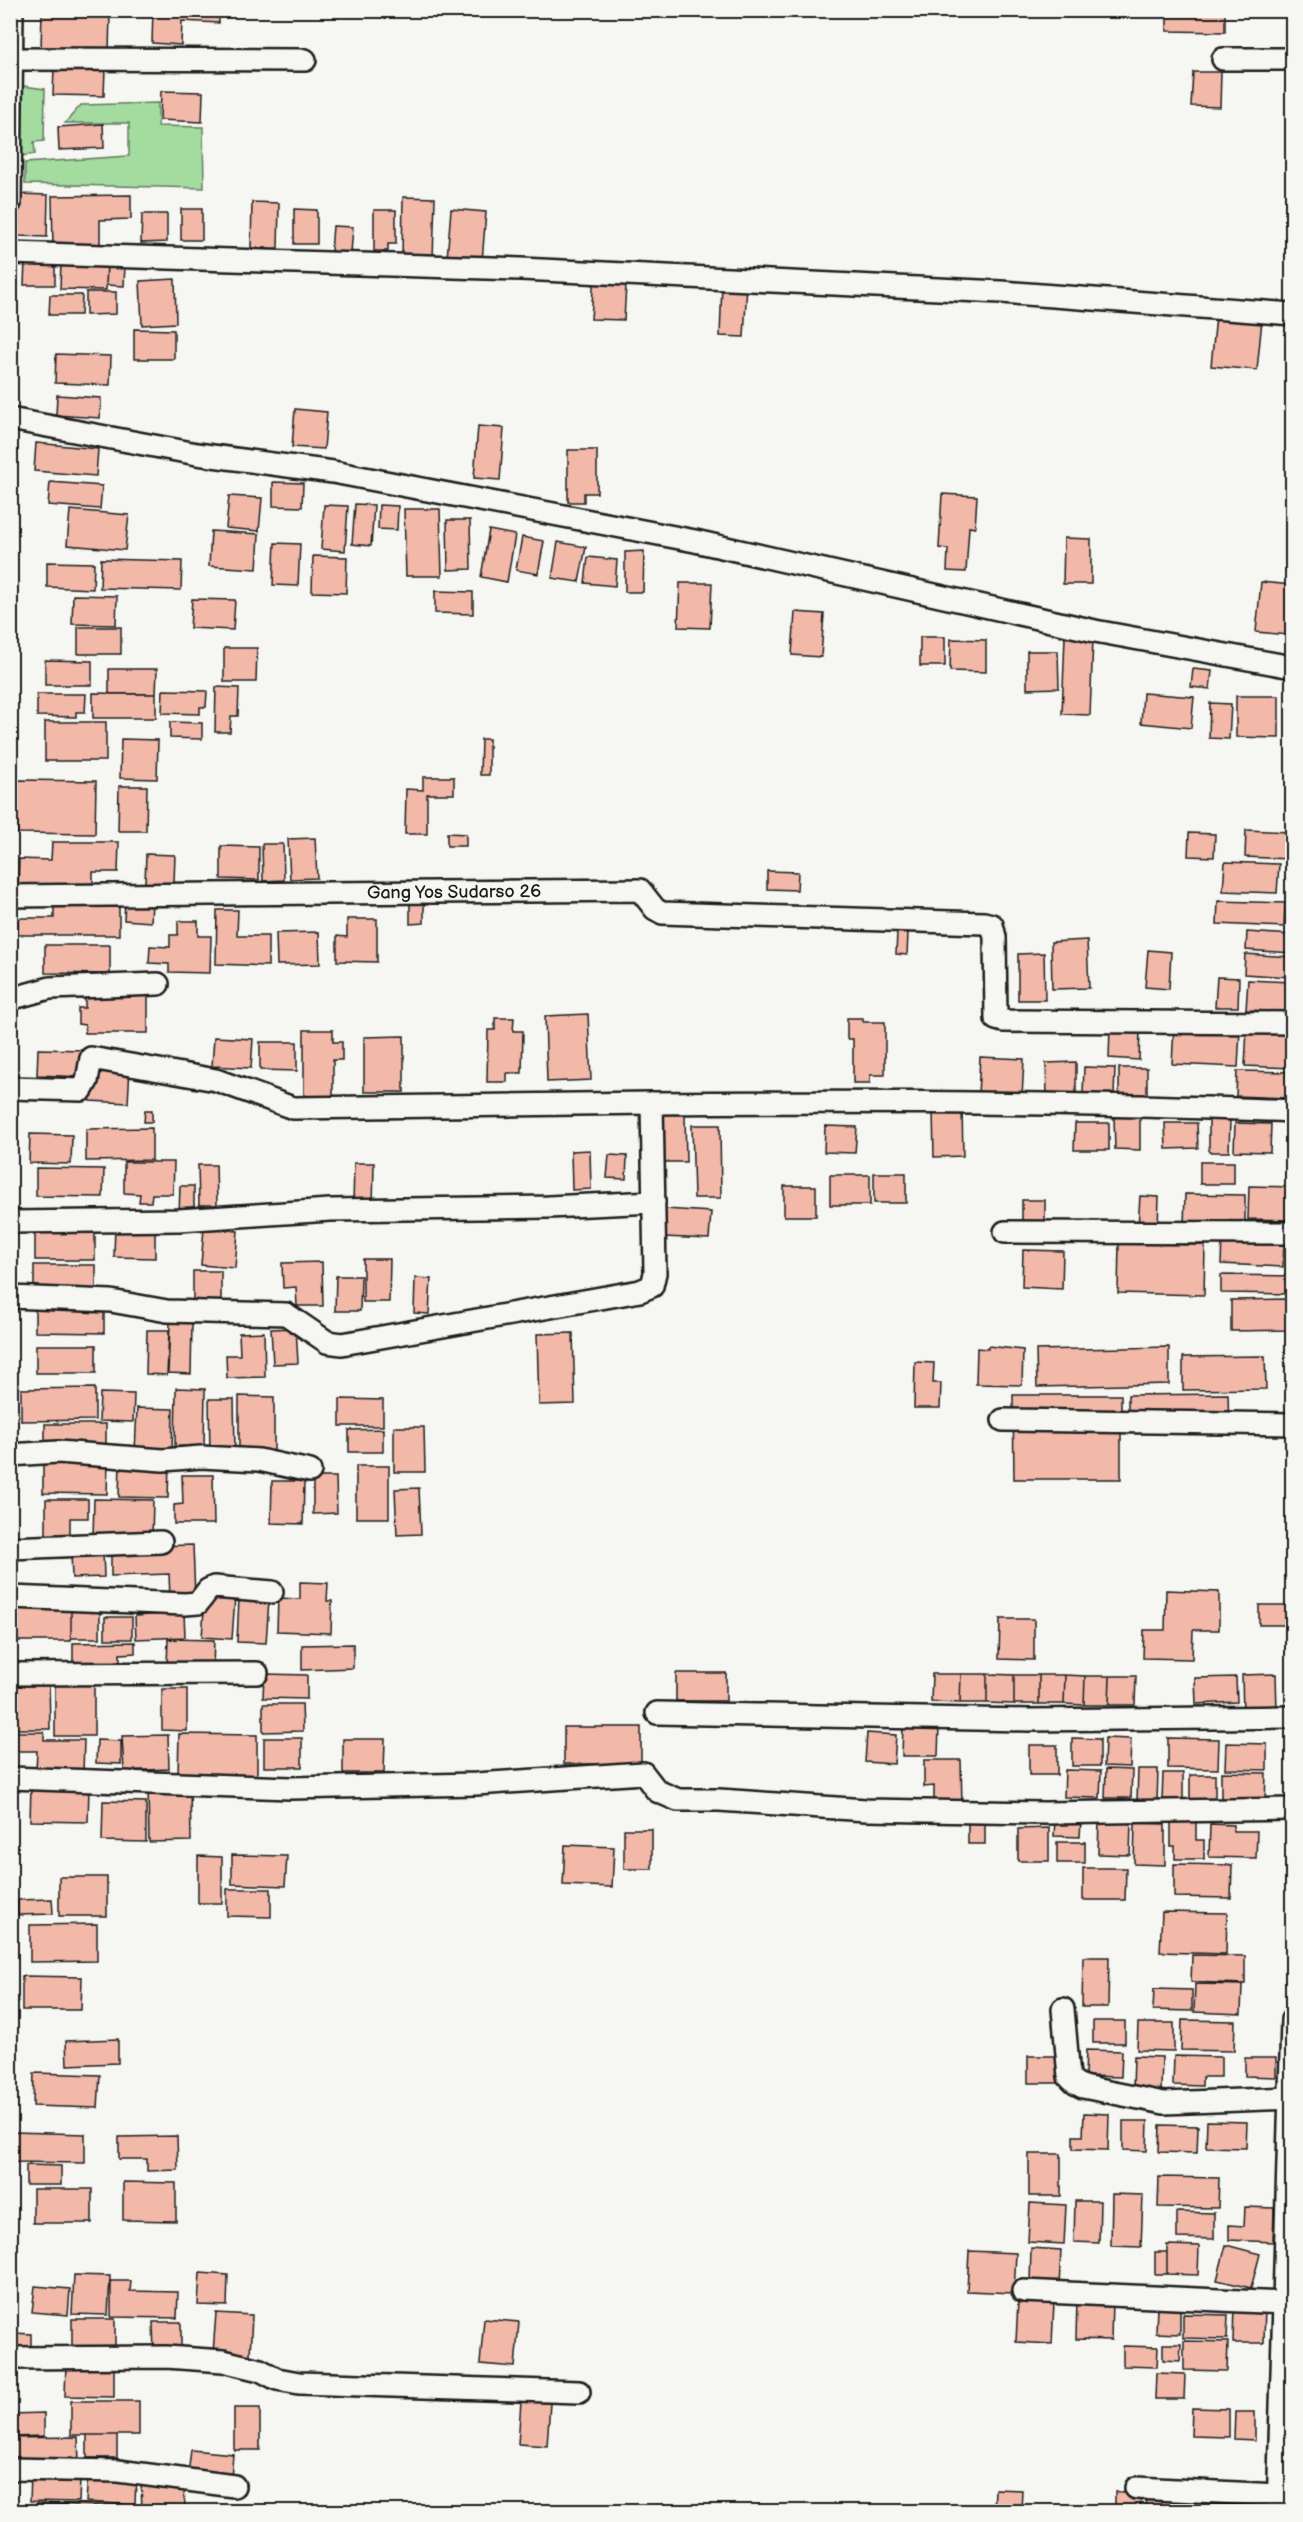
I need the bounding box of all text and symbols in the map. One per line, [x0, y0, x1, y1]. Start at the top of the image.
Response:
street label: Gang Yos Sudarso 26 [367, 881, 541, 904]

